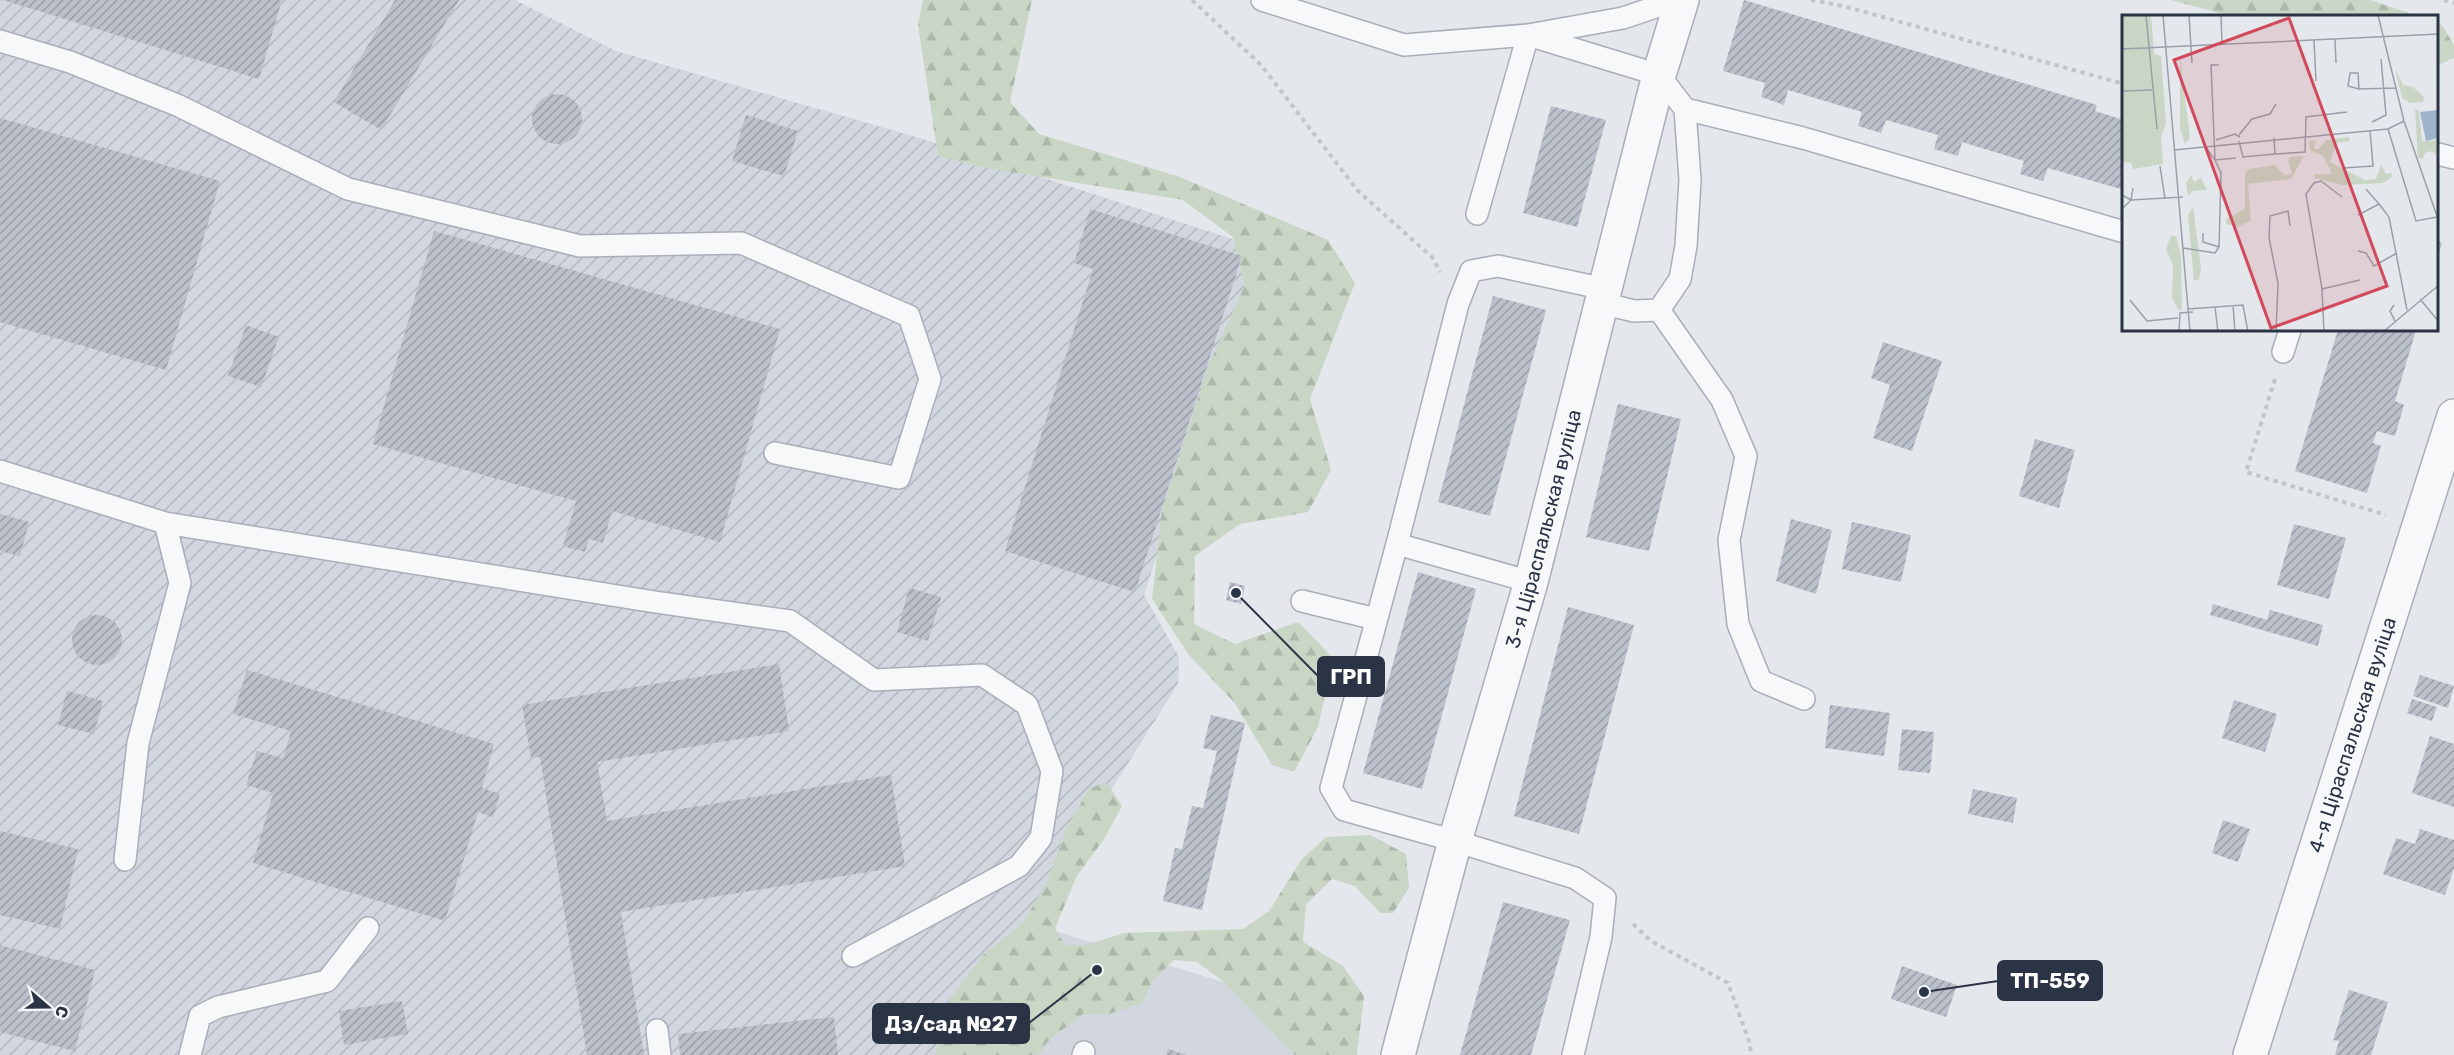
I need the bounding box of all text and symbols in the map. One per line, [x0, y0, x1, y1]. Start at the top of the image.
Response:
inset map [2122, 15, 2439, 332]
street label: 3-я Ціраспальская вуліца [1500, 407, 1586, 651]
street label: 4-я Ціраспальская вуліца [2303, 614, 2401, 856]
callout: ГРП [1318, 657, 1384, 696]
text: ГРП [1330, 664, 1372, 689]
callout: ТП-559 [1998, 961, 2102, 1000]
text: ТП-559 [2010, 968, 2090, 993]
north arrow [18, 977, 78, 1037]
text: С [51, 1003, 72, 1020]
callout: Дз/сад №27 [873, 1004, 1029, 1043]
text: Дз/сад №27 [885, 1011, 1017, 1036]

